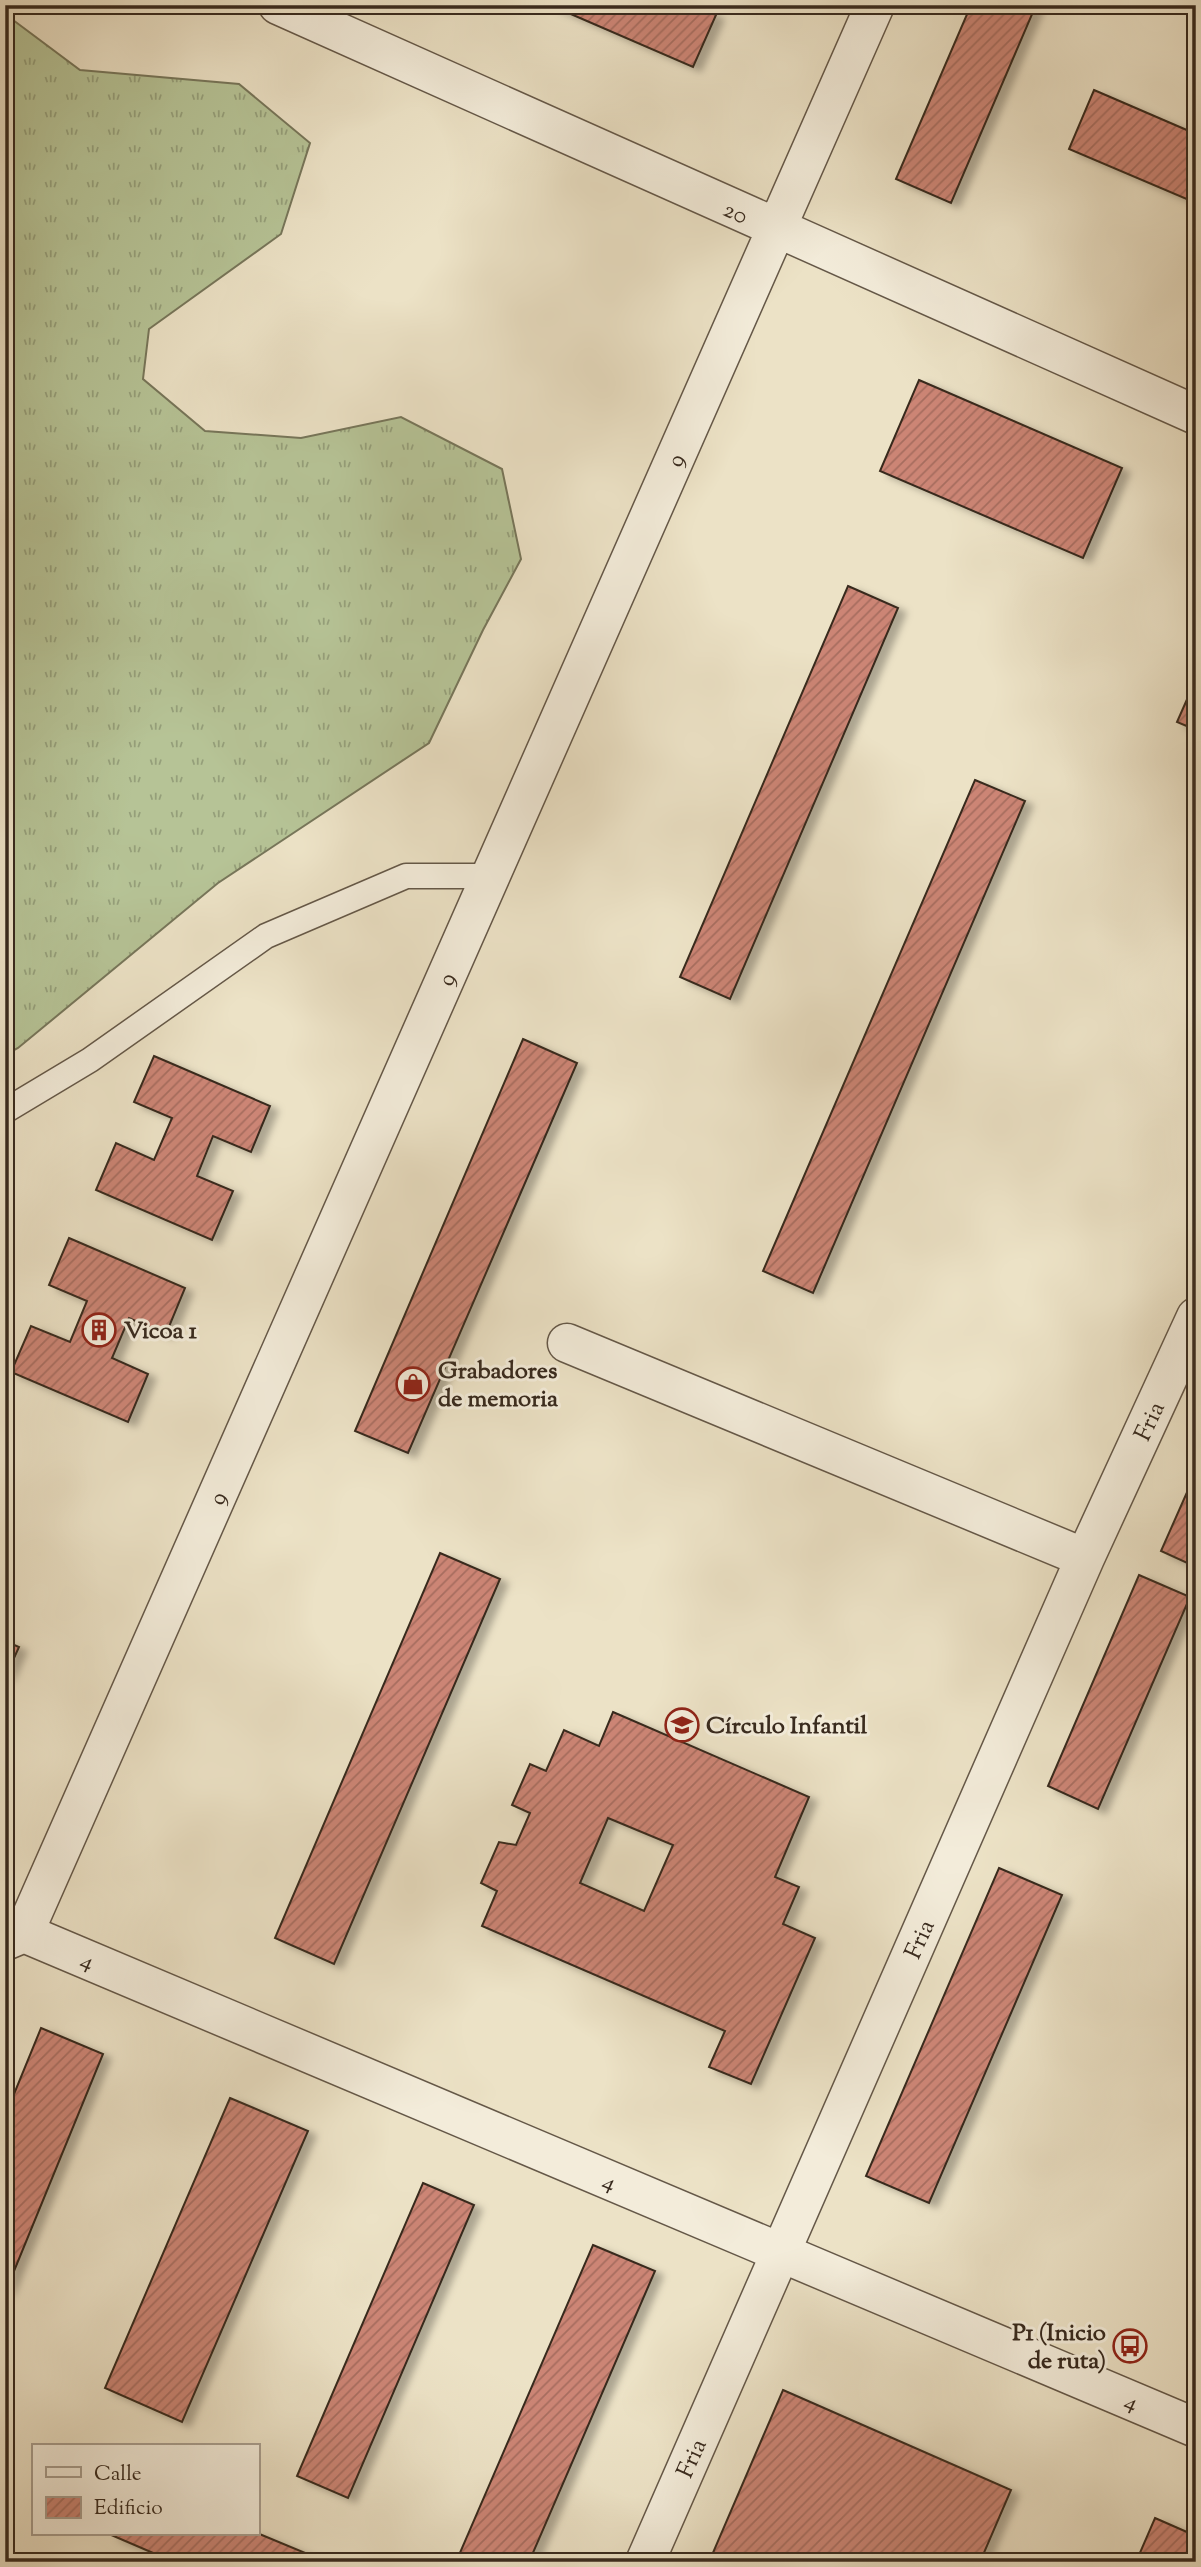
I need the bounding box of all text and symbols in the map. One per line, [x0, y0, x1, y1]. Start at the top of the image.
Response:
street label: 20 [717, 193, 753, 234]
street label: 9 [659, 449, 695, 473]
street label: 9 [430, 968, 466, 992]
building icon: Vicoa 1 [80, 1311, 118, 1349]
place label: Vicoa 1 [124, 1315, 198, 1349]
place label: Grabadores de memoria [438, 1355, 559, 1417]
shop icon: Grabadores de memoria [394, 1365, 432, 1403]
street label: Fria [1127, 1397, 1175, 1447]
street label: 9 [201, 1487, 237, 1511]
school or university icon: Círculo Infantil [663, 1706, 701, 1744]
place label: Círculo Infantil [706, 1710, 867, 1744]
street label: Fria [897, 1915, 944, 1965]
street label: 4 [75, 1944, 99, 1980]
street label: 4 [597, 2165, 621, 2201]
place label: P1 (Inicio de ruta) [1012, 2317, 1106, 2379]
bus stop icon: P1 (Inicio de ruta) [1111, 2327, 1149, 2365]
street label: 4 [1119, 2385, 1143, 2421]
street label: Fria [669, 2434, 716, 2484]
legend [32, 2444, 259, 2536]
text: Calle [94, 2460, 142, 2490]
text: Edificio [94, 2494, 163, 2524]

